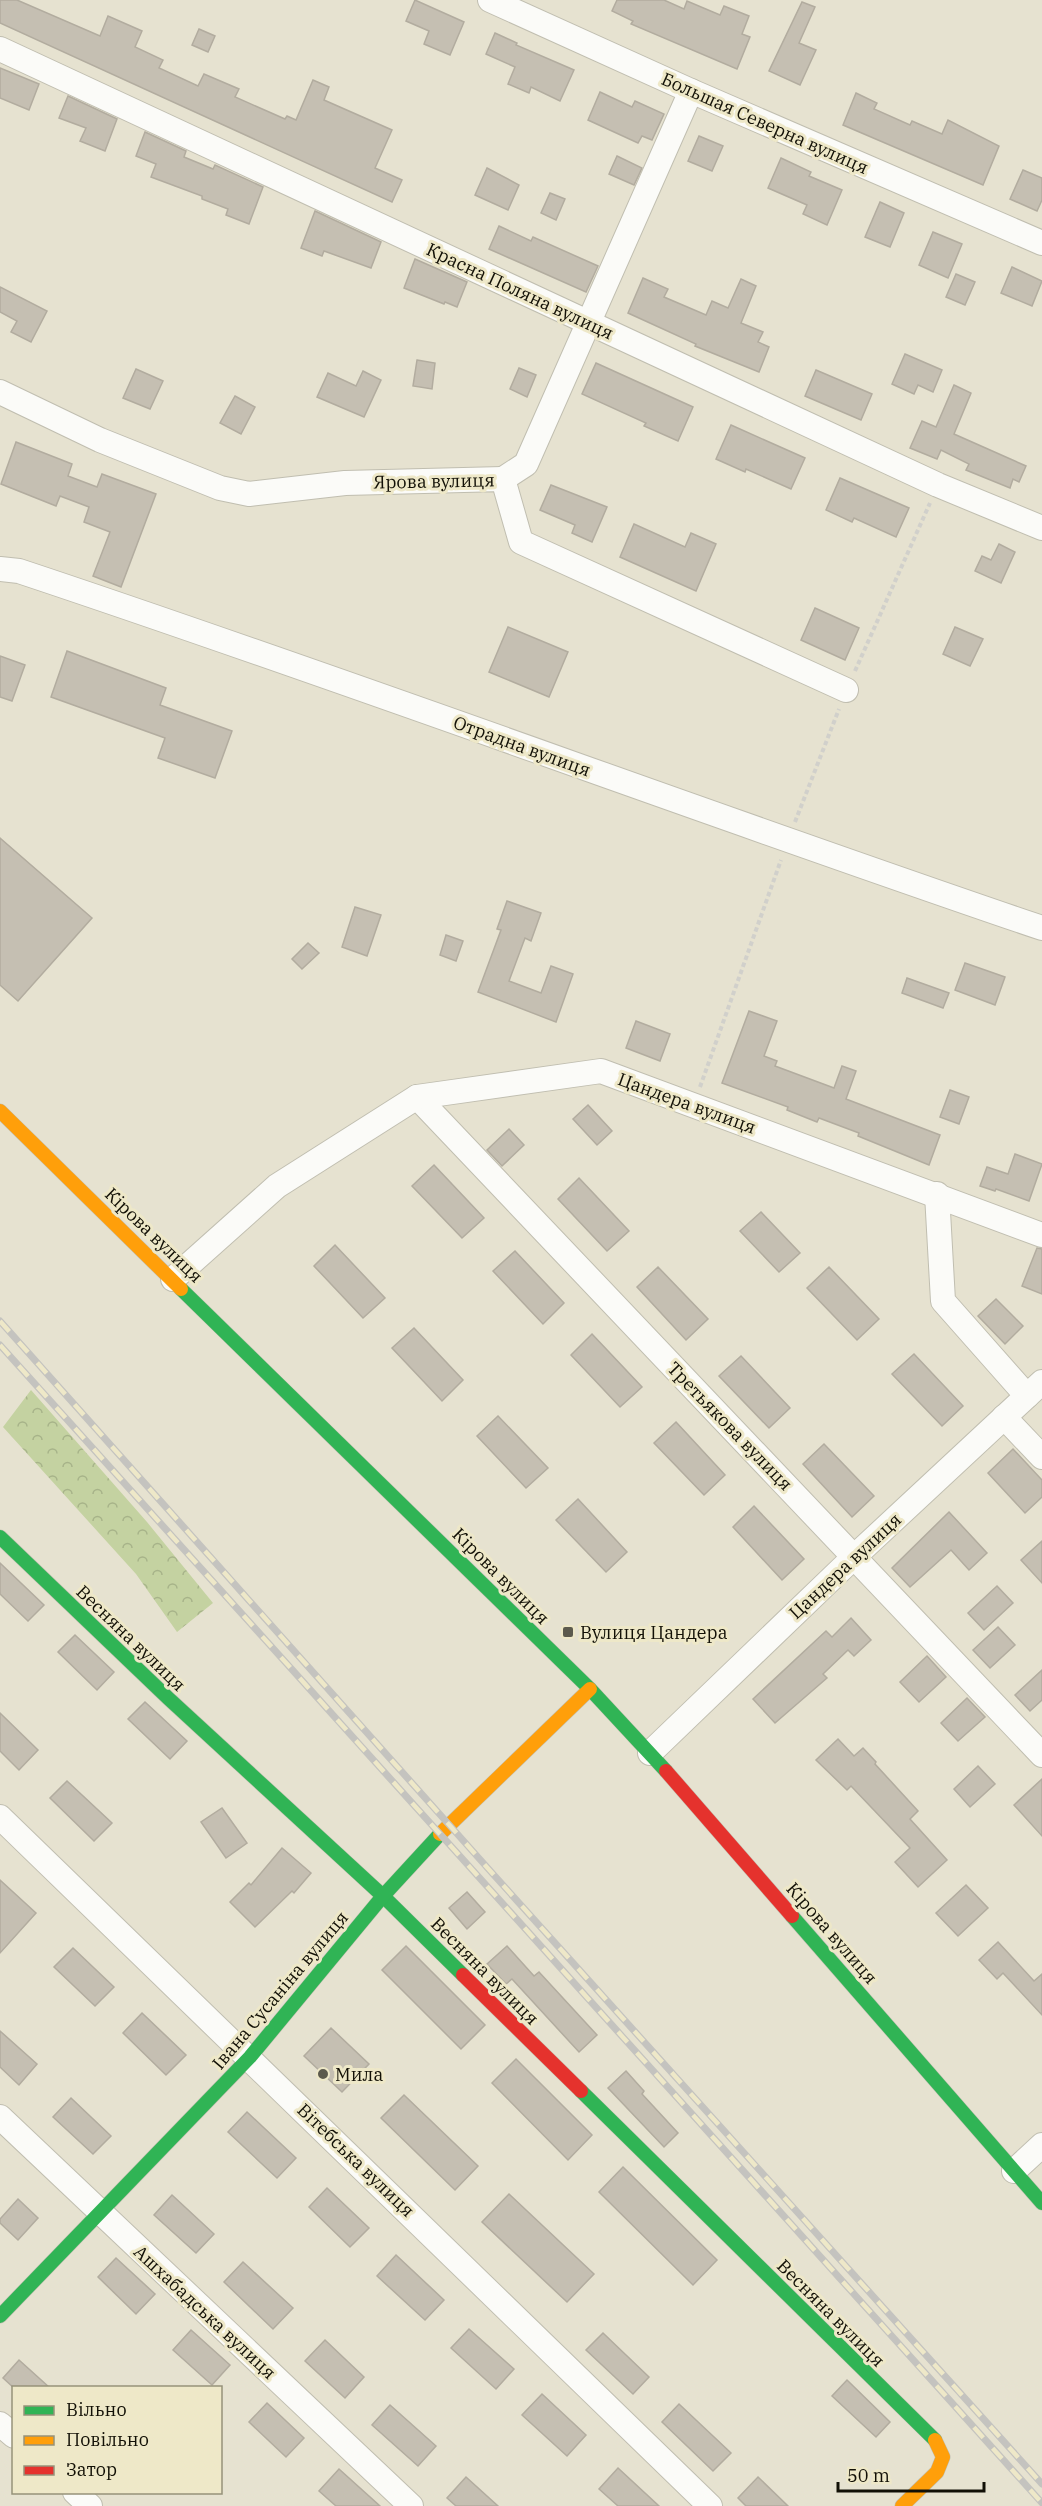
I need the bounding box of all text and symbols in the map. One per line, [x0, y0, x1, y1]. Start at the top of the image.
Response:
street label: Большая Северна вулиця [658, 67, 872, 179]
street label: Красна Поляна вулиця [423, 238, 617, 344]
street label: Ярова вулиця [373, 468, 495, 494]
street label: Отрадна вулиця [450, 710, 594, 782]
street label: Цандера вулиця [615, 1067, 759, 1139]
street label: Кірова вулиця [100, 1182, 208, 1288]
street label: Третьякова вулиця [663, 1357, 797, 1495]
street label: Цандера вулиця [784, 1508, 906, 1624]
street label: Кірова вулиця [448, 1523, 554, 1629]
street label: Весняна вулиця [72, 1580, 190, 1696]
place label: Вулиця Цандера [580, 1621, 728, 1644]
marker: Вулиця Цандера [561, 1625, 575, 1639]
street label: Кірова вулиця [782, 1877, 882, 1989]
street label: Івана Сусаніна вулиця [207, 1906, 353, 2074]
street label: Весняна вулиця [426, 1912, 544, 2030]
place label: Мила [335, 2063, 383, 2086]
marker: Мила [316, 2067, 330, 2081]
street label: Вітебська вулиця [293, 2098, 419, 2222]
street label: Ашхабадська вулиця [129, 2240, 281, 2384]
street label: Весняна вулиця [772, 2254, 890, 2372]
legend [12, 2386, 222, 2494]
text: Вільно [66, 2398, 127, 2421]
text: Повільно [66, 2428, 149, 2451]
scale bar [838, 2455, 984, 2493]
text: Затор [66, 2458, 117, 2481]
text: 50 m [847, 2464, 890, 2487]

